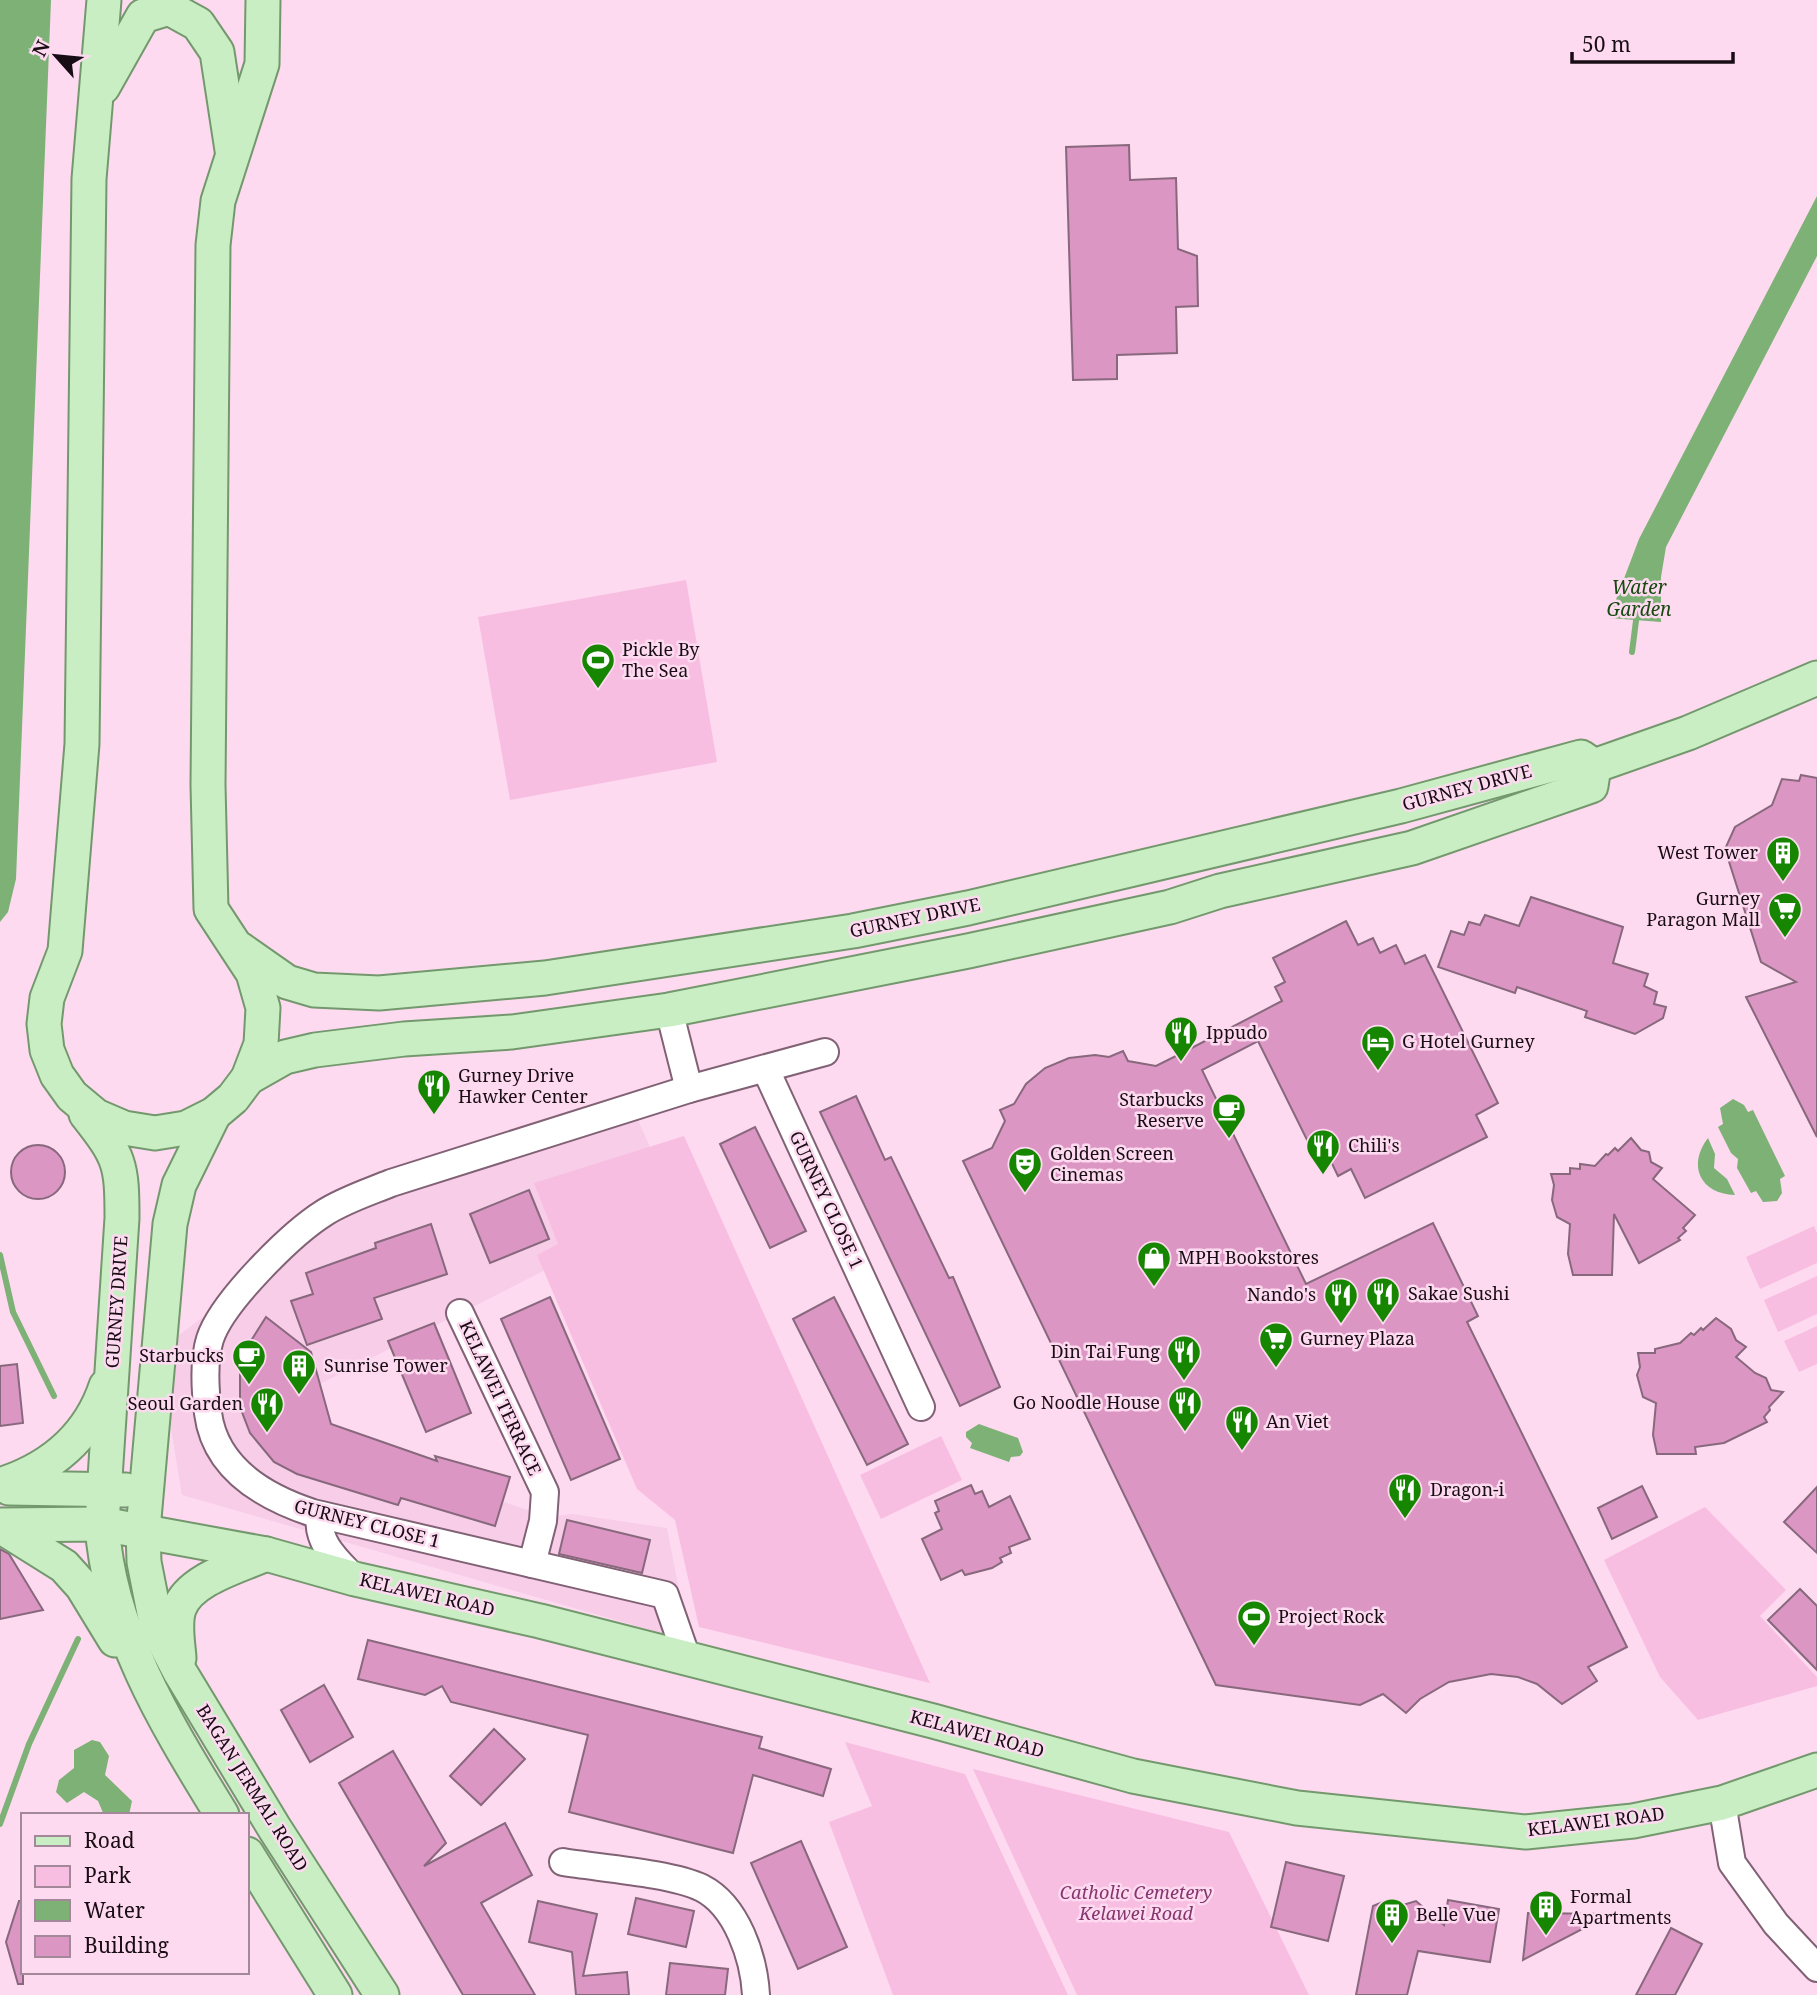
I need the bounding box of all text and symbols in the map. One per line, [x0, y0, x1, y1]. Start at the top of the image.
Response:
north arrow [21, 21, 91, 91]
scale bar [1572, 21, 1733, 65]
text: 50 m [1582, 30, 1631, 58]
text: N [26, 36, 56, 61]
water label: Water Garden [1607, 574, 1672, 622]
place label: Pickle By The Sea [622, 637, 700, 682]
sports icon: Pickle By The Sea [579, 641, 617, 690]
street label: GURNEY DRIVE [1399, 758, 1534, 816]
building icon: West Tower [1764, 834, 1802, 883]
place label: West Tower [1657, 840, 1759, 864]
place label: Gurney Paragon Mall [1646, 886, 1761, 931]
supermarket icon: Gurney Paragon Mall [1766, 890, 1804, 939]
street label: GURNEY DRIVE [847, 891, 982, 943]
restaurant icon: Ippudo [1162, 1014, 1200, 1063]
place label: Ippudo [1206, 1020, 1268, 1044]
hotel icon: G Hotel Gurney [1359, 1023, 1397, 1072]
place label: G Hotel Gurney [1402, 1029, 1535, 1053]
place label: Gurney Drive Hawker Center [458, 1063, 588, 1108]
restaurant icon: Gurney Drive Hawker Center [415, 1067, 453, 1116]
place label: Starbucks Reserve [1119, 1087, 1204, 1132]
cafe icon: Starbucks Reserve [1210, 1091, 1248, 1140]
street label: GURNEY CLOSE 1 [784, 1127, 869, 1272]
restaurant icon: Chili's [1304, 1127, 1342, 1176]
place label: Chili's [1348, 1133, 1400, 1157]
place label: Golden Screen Cinemas [1050, 1141, 1174, 1186]
theatre icon: Golden Screen Cinemas [1006, 1145, 1044, 1194]
street label: GURNEY DRIVE [99, 1235, 133, 1369]
shop icon: MPH Bookstores [1135, 1239, 1173, 1288]
place label: MPH Bookstores [1178, 1245, 1319, 1269]
restaurant icon: Sakae Sushi [1364, 1275, 1402, 1324]
restaurant icon: Nando's [1322, 1276, 1360, 1325]
place label: Sakae Sushi [1408, 1281, 1510, 1305]
place label: Nando's [1247, 1282, 1316, 1306]
street label: KELAWEI TERRACE [454, 1316, 547, 1479]
supermarket icon: Gurney Plaza [1257, 1320, 1295, 1369]
place label: Gurney Plaza [1300, 1326, 1415, 1350]
restaurant icon: Din Tai Fung [1165, 1333, 1203, 1382]
cafe icon: Starbucks [230, 1337, 268, 1386]
place label: Din Tai Fung [1050, 1339, 1160, 1363]
place label: Starbucks [139, 1343, 224, 1367]
building icon: Sunrise Tower [280, 1347, 318, 1396]
place label: Sunrise Tower [324, 1353, 448, 1377]
restaurant icon: Go Noodle House [1166, 1384, 1204, 1433]
restaurant icon: Seoul Garden [248, 1385, 286, 1434]
place label: Go Noodle House [1013, 1390, 1160, 1414]
place label: Seoul Garden [128, 1391, 243, 1415]
restaurant icon: An Viet [1223, 1403, 1261, 1452]
place label: An Viet [1266, 1409, 1329, 1433]
restaurant icon: Dragon-i [1386, 1471, 1424, 1520]
place label: Dragon-i [1430, 1477, 1505, 1501]
street label: GURNEY CLOSE 1 [292, 1493, 443, 1553]
street label: KELAWEI ROAD [357, 1567, 497, 1621]
sports icon: Project Rock [1235, 1598, 1273, 1647]
place label: Project Rock [1278, 1604, 1385, 1628]
street label: BAGAN JERMAL ROAD [192, 1699, 314, 1876]
street label: KELAWEI ROAD [907, 1704, 1047, 1762]
street label: KELAWEI ROAD [1526, 1801, 1666, 1841]
legend [21, 1813, 248, 1974]
text: Road [84, 1826, 135, 1854]
text: Park [84, 1861, 131, 1889]
park label: Catholic Cemetery Kelawei Road [1060, 1880, 1212, 1925]
place label: Formal Apartments [1570, 1884, 1671, 1929]
building icon: Formal Apartments [1527, 1888, 1565, 1937]
text: Water [84, 1896, 145, 1924]
building icon: Belle Vue [1373, 1896, 1411, 1945]
place label: Belle Vue [1416, 1902, 1496, 1926]
text: Building [84, 1931, 169, 1959]

